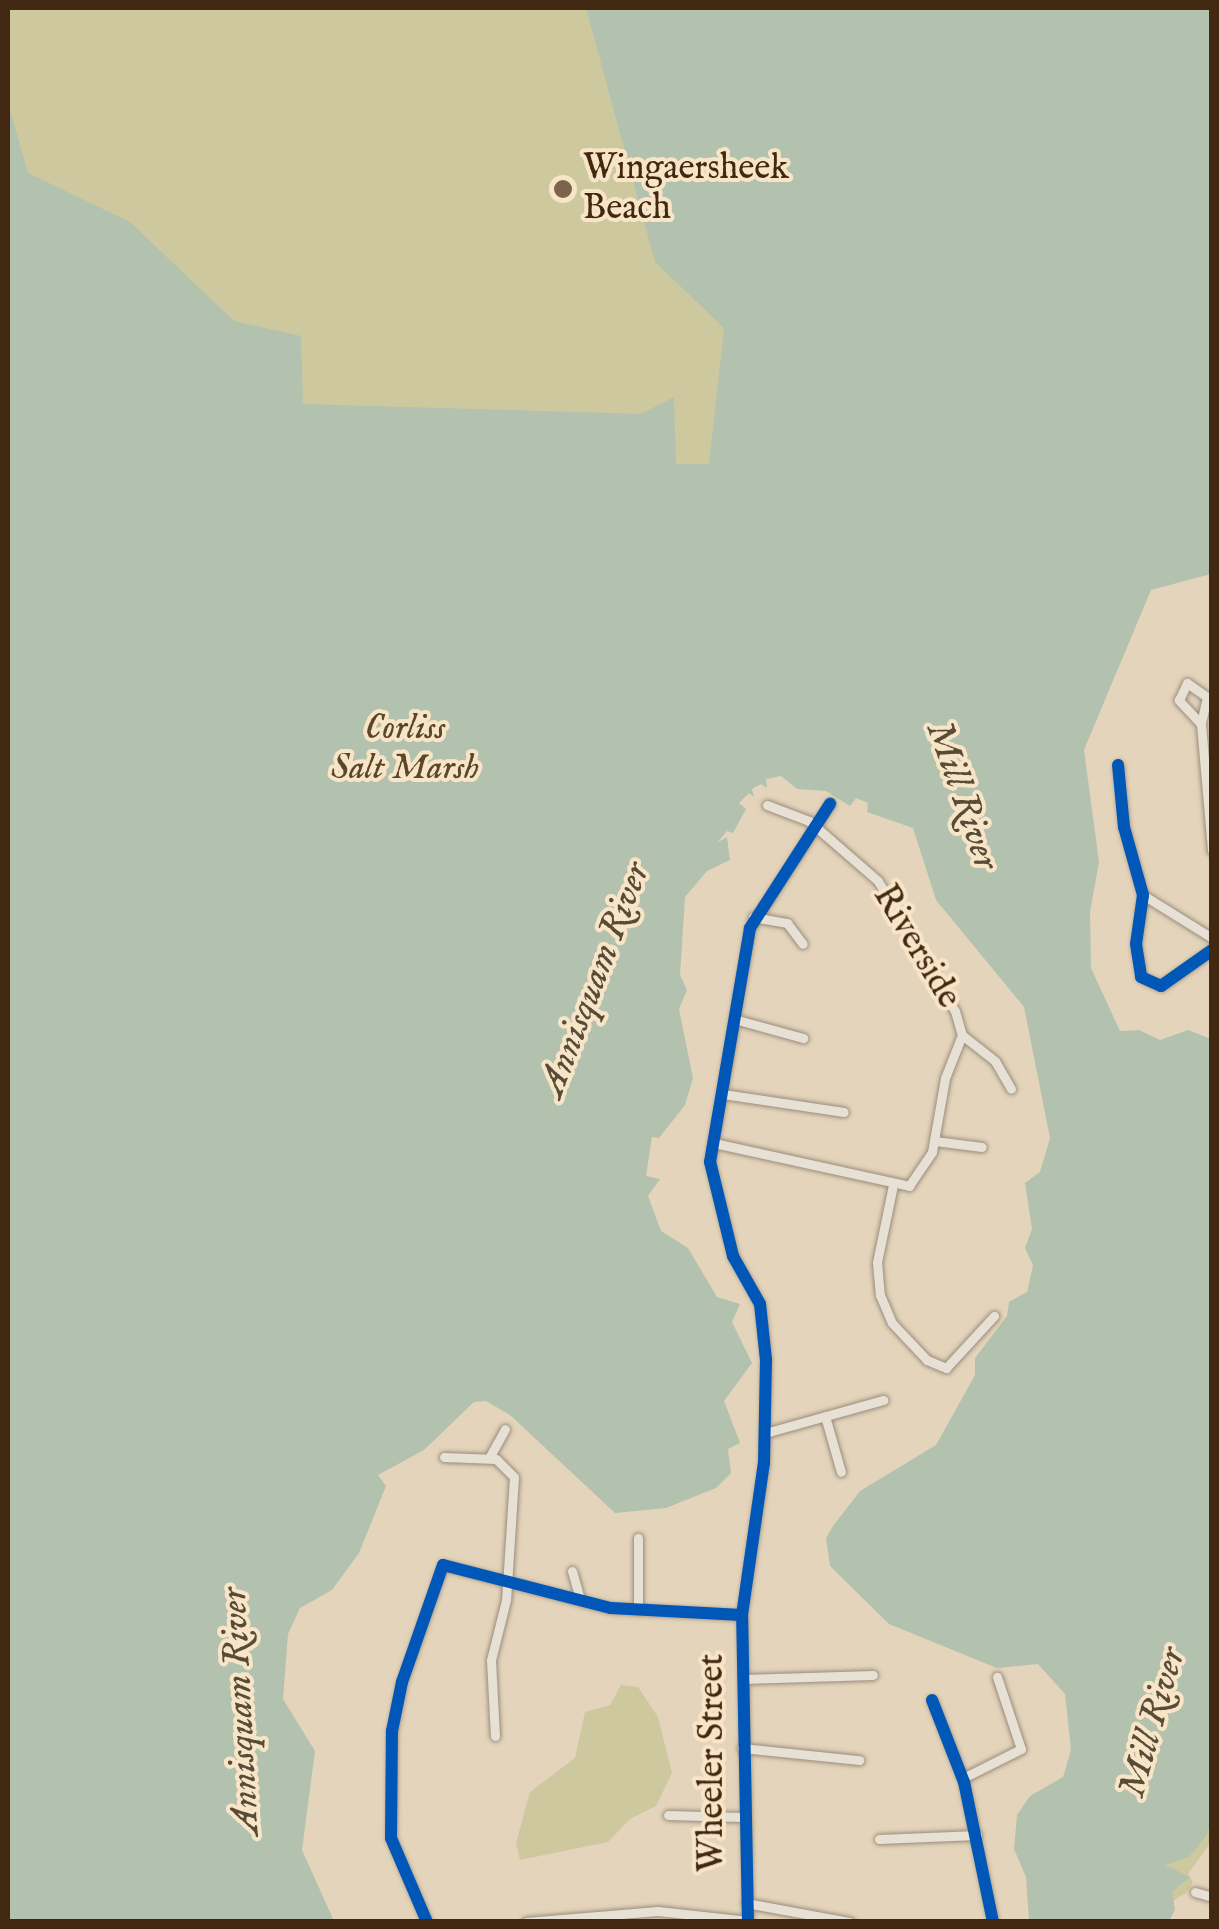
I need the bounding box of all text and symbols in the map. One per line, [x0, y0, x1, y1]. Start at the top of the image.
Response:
place label: Wingaersheek Beach [583, 148, 789, 230]
marker: Wingaersheek Beach [552, 178, 574, 200]
park label: Corliss Salt Marsh [331, 708, 479, 790]
water label: Mill River [914, 716, 1008, 876]
water label: Annisquam River [530, 857, 662, 1103]
street label: Riverside [863, 878, 969, 1016]
water label: Annisquam River [213, 1586, 271, 1836]
water label: Mill River [1111, 1643, 1197, 1803]
street label: Wheeler Street [692, 1654, 734, 1872]

